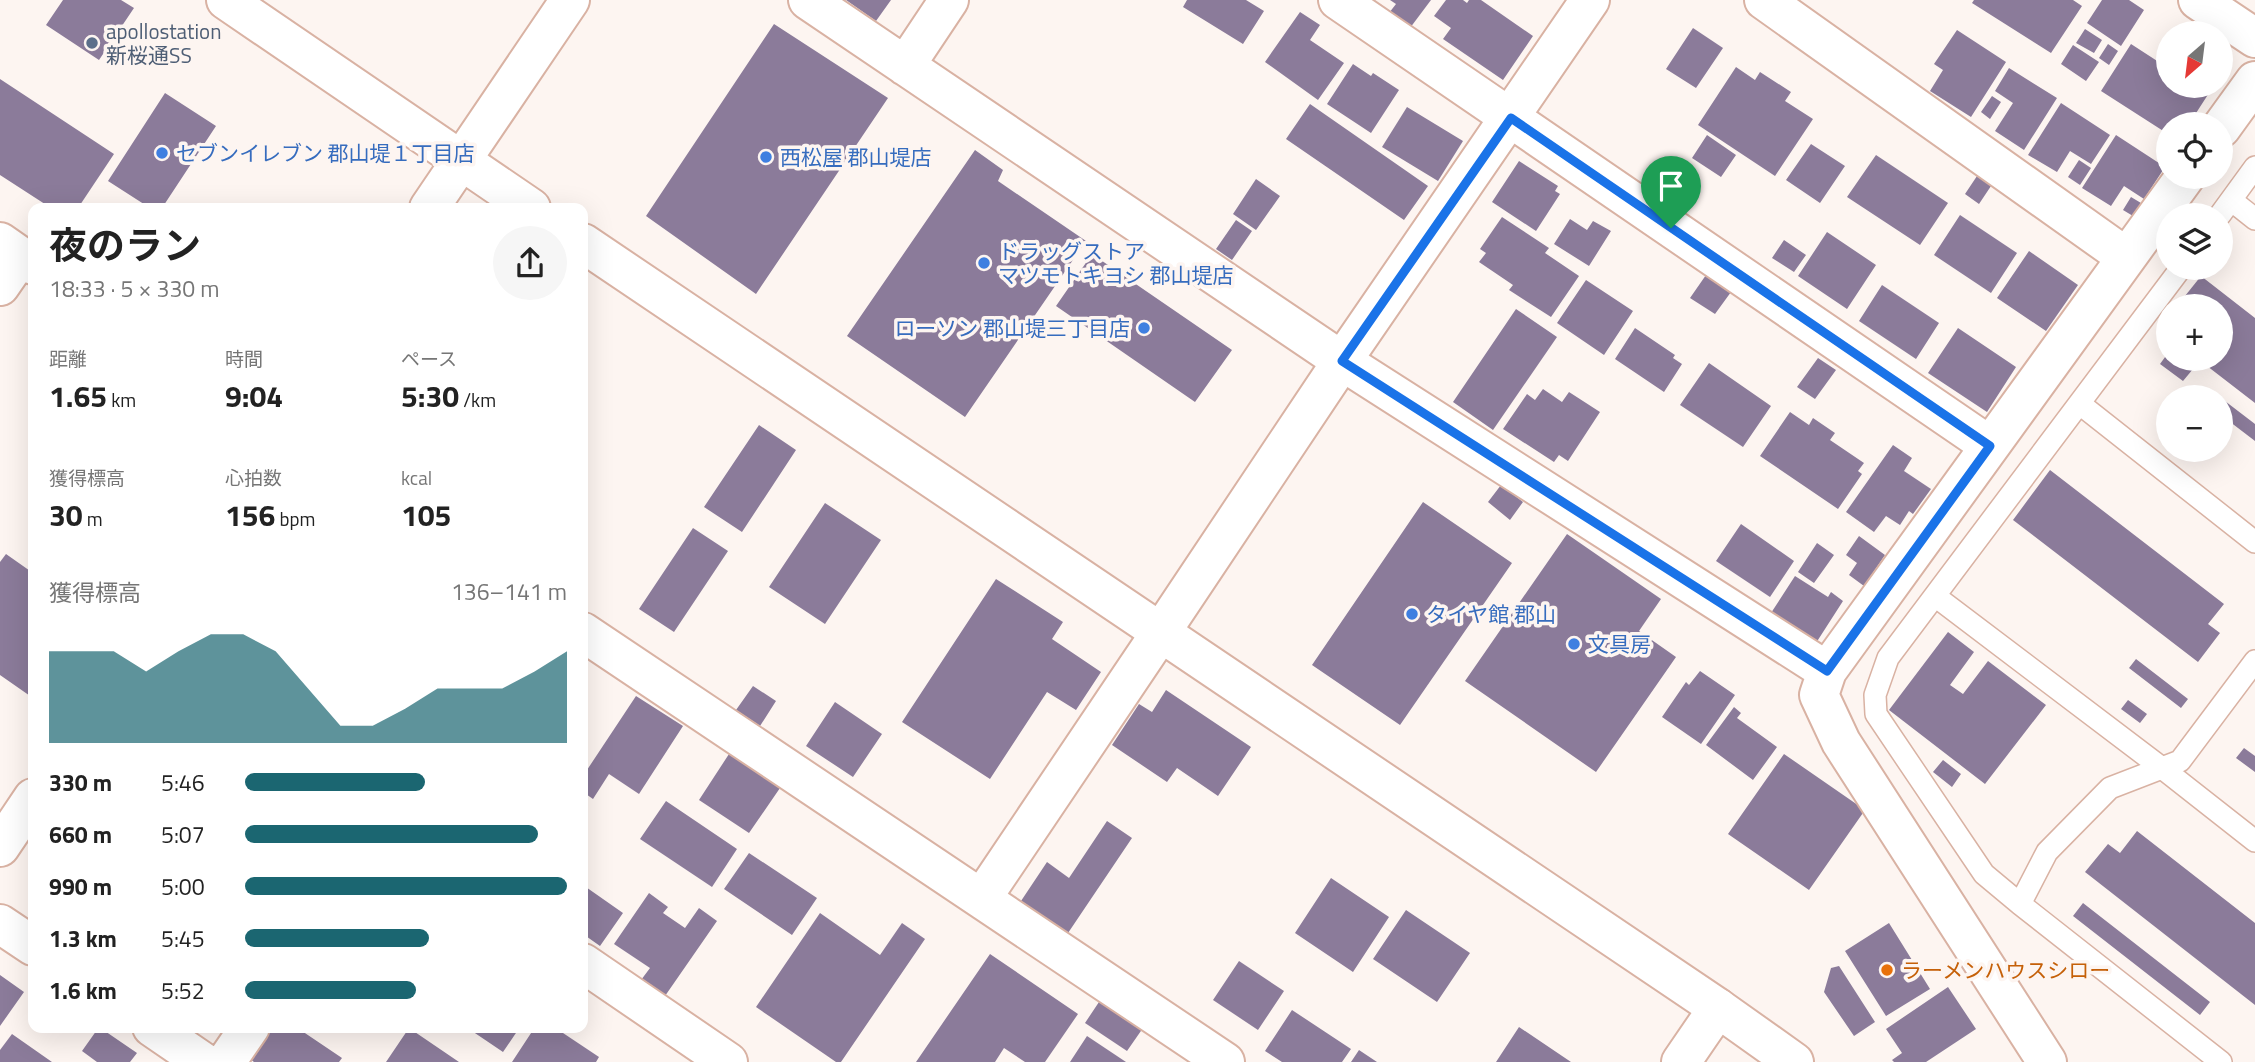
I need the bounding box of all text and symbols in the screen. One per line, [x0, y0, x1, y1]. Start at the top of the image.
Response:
place label: apollostation 新桜通SS [106, 15, 221, 71]
north arrow [2156, 21, 2233, 98]
map controls [2156, 21, 2233, 462]
marker: apollostation 新桜通SS [84, 35, 100, 51]
button: locate [2156, 112, 2233, 189]
place label: セブンイレブン 郡山堤１丁目店 [176, 137, 475, 169]
place label: 西松屋 郡山堤店 [780, 141, 932, 173]
marker: セブンイレブン 郡山堤１丁目店 [154, 145, 170, 161]
marker: 西松屋 郡山堤店 [758, 149, 774, 165]
pin [1641, 156, 1701, 228]
icon: arrive [1652, 167, 1690, 205]
button: layers [2156, 203, 2233, 280]
text: 夜のラン [49, 216, 201, 274]
button: share [493, 226, 567, 300]
place label: ドラッグストア マツモトキヨシ 郡山堤店 [998, 235, 1234, 291]
marker: ドラッグストア マツモトキヨシ 郡山堤店 [976, 255, 992, 271]
text: 18:33 · 5 × 330 m [49, 271, 219, 306]
button: + [2156, 294, 2233, 371]
place label: ローソン 郡山堤三丁目店 [894, 312, 1130, 344]
marker: ローソン 郡山堤三丁目店 [1136, 320, 1152, 336]
text: 距離 [49, 344, 87, 373]
text: 時間 [225, 344, 263, 373]
text: ペース [401, 344, 457, 373]
text: 1.65 [49, 373, 107, 419]
text: 9:04 [225, 373, 283, 419]
text: 5:30 [401, 373, 459, 419]
text: km [107, 385, 136, 414]
text: /km [459, 385, 496, 414]
button: − [2156, 385, 2233, 462]
text: 獲得標高 [49, 463, 125, 492]
text: 心拍数 [225, 463, 282, 492]
text: kcal [401, 463, 432, 492]
text: 30 [49, 492, 83, 538]
text: 156 [225, 492, 275, 538]
text: 105 [401, 492, 451, 538]
text: m [83, 504, 103, 533]
text: bpm [275, 504, 315, 533]
text: 136–141 m [451, 574, 567, 609]
text: 獲得標高 [49, 575, 141, 610]
place label: タイヤ館 郡山 [1426, 598, 1556, 630]
marker: タイヤ館 郡山 [1404, 606, 1420, 622]
place label: 文具房 [1588, 628, 1651, 660]
marker: 文具房 [1566, 636, 1582, 652]
text: 330 m [49, 765, 112, 800]
text: 5:46 [161, 765, 205, 800]
text: 660 m [49, 817, 112, 852]
text: 5:07 [161, 817, 205, 852]
text: 990 m [49, 869, 112, 904]
text: 5:00 [161, 869, 205, 904]
text: 1.3 km [49, 921, 117, 956]
text: 5:45 [161, 921, 205, 956]
place label: ラーメンハウスシロー [1901, 954, 2110, 986]
marker: ラーメンハウスシロー [1879, 962, 1895, 978]
text: 1.6 km [49, 973, 117, 1008]
text: 5:52 [161, 973, 205, 1008]

